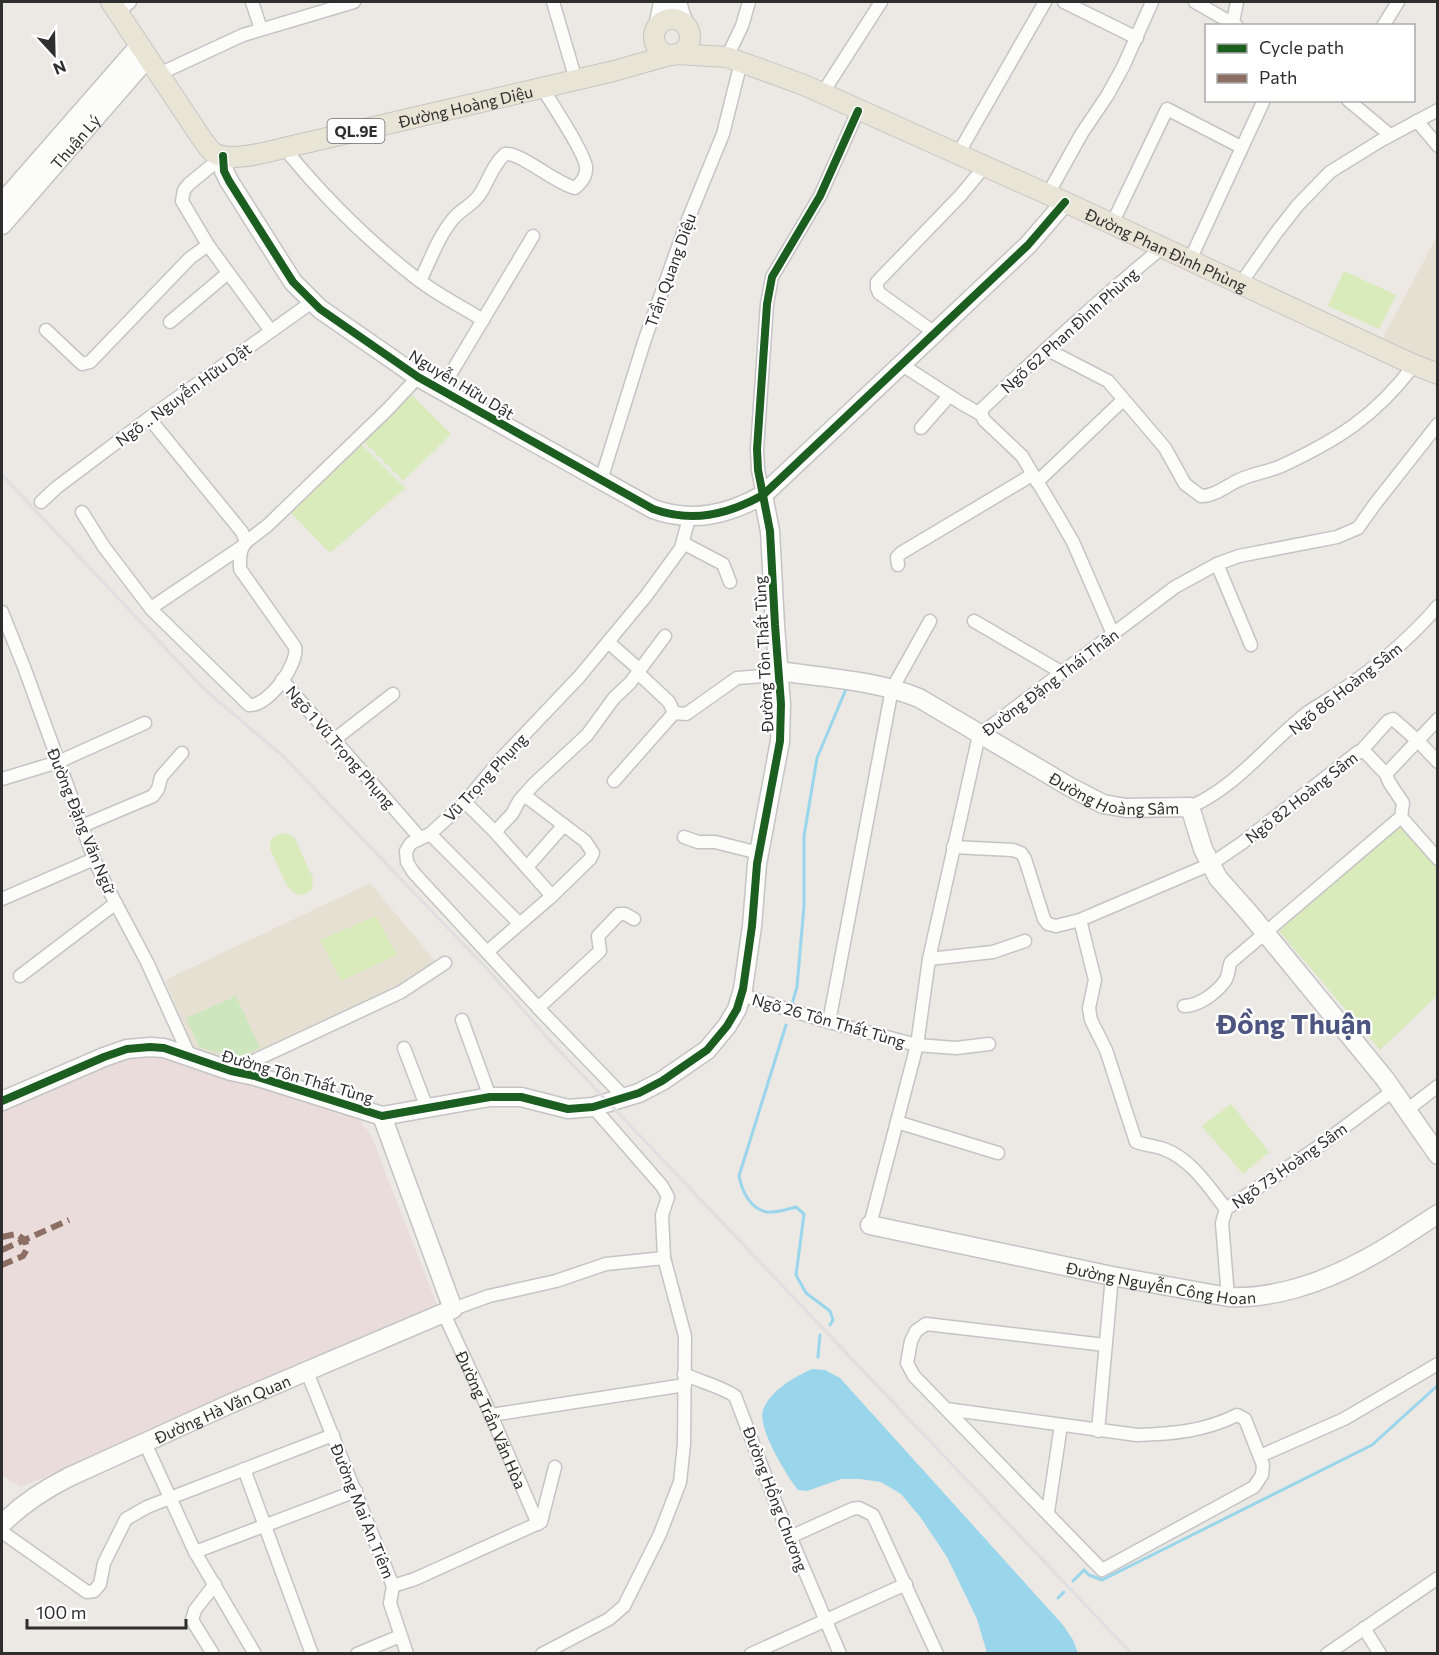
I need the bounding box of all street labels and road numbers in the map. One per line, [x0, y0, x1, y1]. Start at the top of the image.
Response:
street label: Đường Hoàng Diệu [396, 81, 534, 131]
street label: Thuận Lý [46, 110, 104, 172]
road number: QL.9E [328, 119, 385, 143]
street label: Đường Phan Đình Phùng [1082, 203, 1251, 295]
street label: Trần Quang Diệu [641, 210, 699, 330]
street label: Ngõ 62 Phan Đình Phùng [997, 263, 1142, 397]
street label: Ngõ .. Nguyễn Hữu Dật [111, 338, 255, 450]
street label: Nguyễn Hữu Dật [406, 345, 518, 423]
street label: Đường Tôn Thất Tùng [749, 575, 777, 734]
street label: Đường Đặng Thái Thân [977, 625, 1122, 740]
street label: Ngõ 86 Hoàng Sâm [1285, 638, 1405, 738]
street label: Ngõ 1 Vũ Trọng Phụng [282, 682, 400, 813]
street label: Vũ Trọng Phụng [439, 729, 531, 825]
street label: Đường Đặng Văn Ngữ [44, 744, 120, 897]
street label: Ngõ 82 Hoàng Sâm [1241, 747, 1361, 847]
street label: Đường Hoàng Sâm [1045, 767, 1179, 817]
street label: Ngõ 26 Tôn Thất Tùng [750, 989, 908, 1051]
street label: Đường Tôn Thất Tùng [219, 1045, 376, 1107]
street label: Ngõ 73 Hoàng Sâm [1228, 1118, 1350, 1212]
street label: Đường Nguyễn Công Hoan [1064, 1257, 1257, 1307]
street label: Đường Trần Văn Hòa [452, 1347, 531, 1492]
street label: Đường Hà Văn Quan [150, 1370, 293, 1447]
street label: Đường Hồng Chương [739, 1423, 813, 1574]
street label: Đường Mai An Tiêm [327, 1440, 399, 1581]

